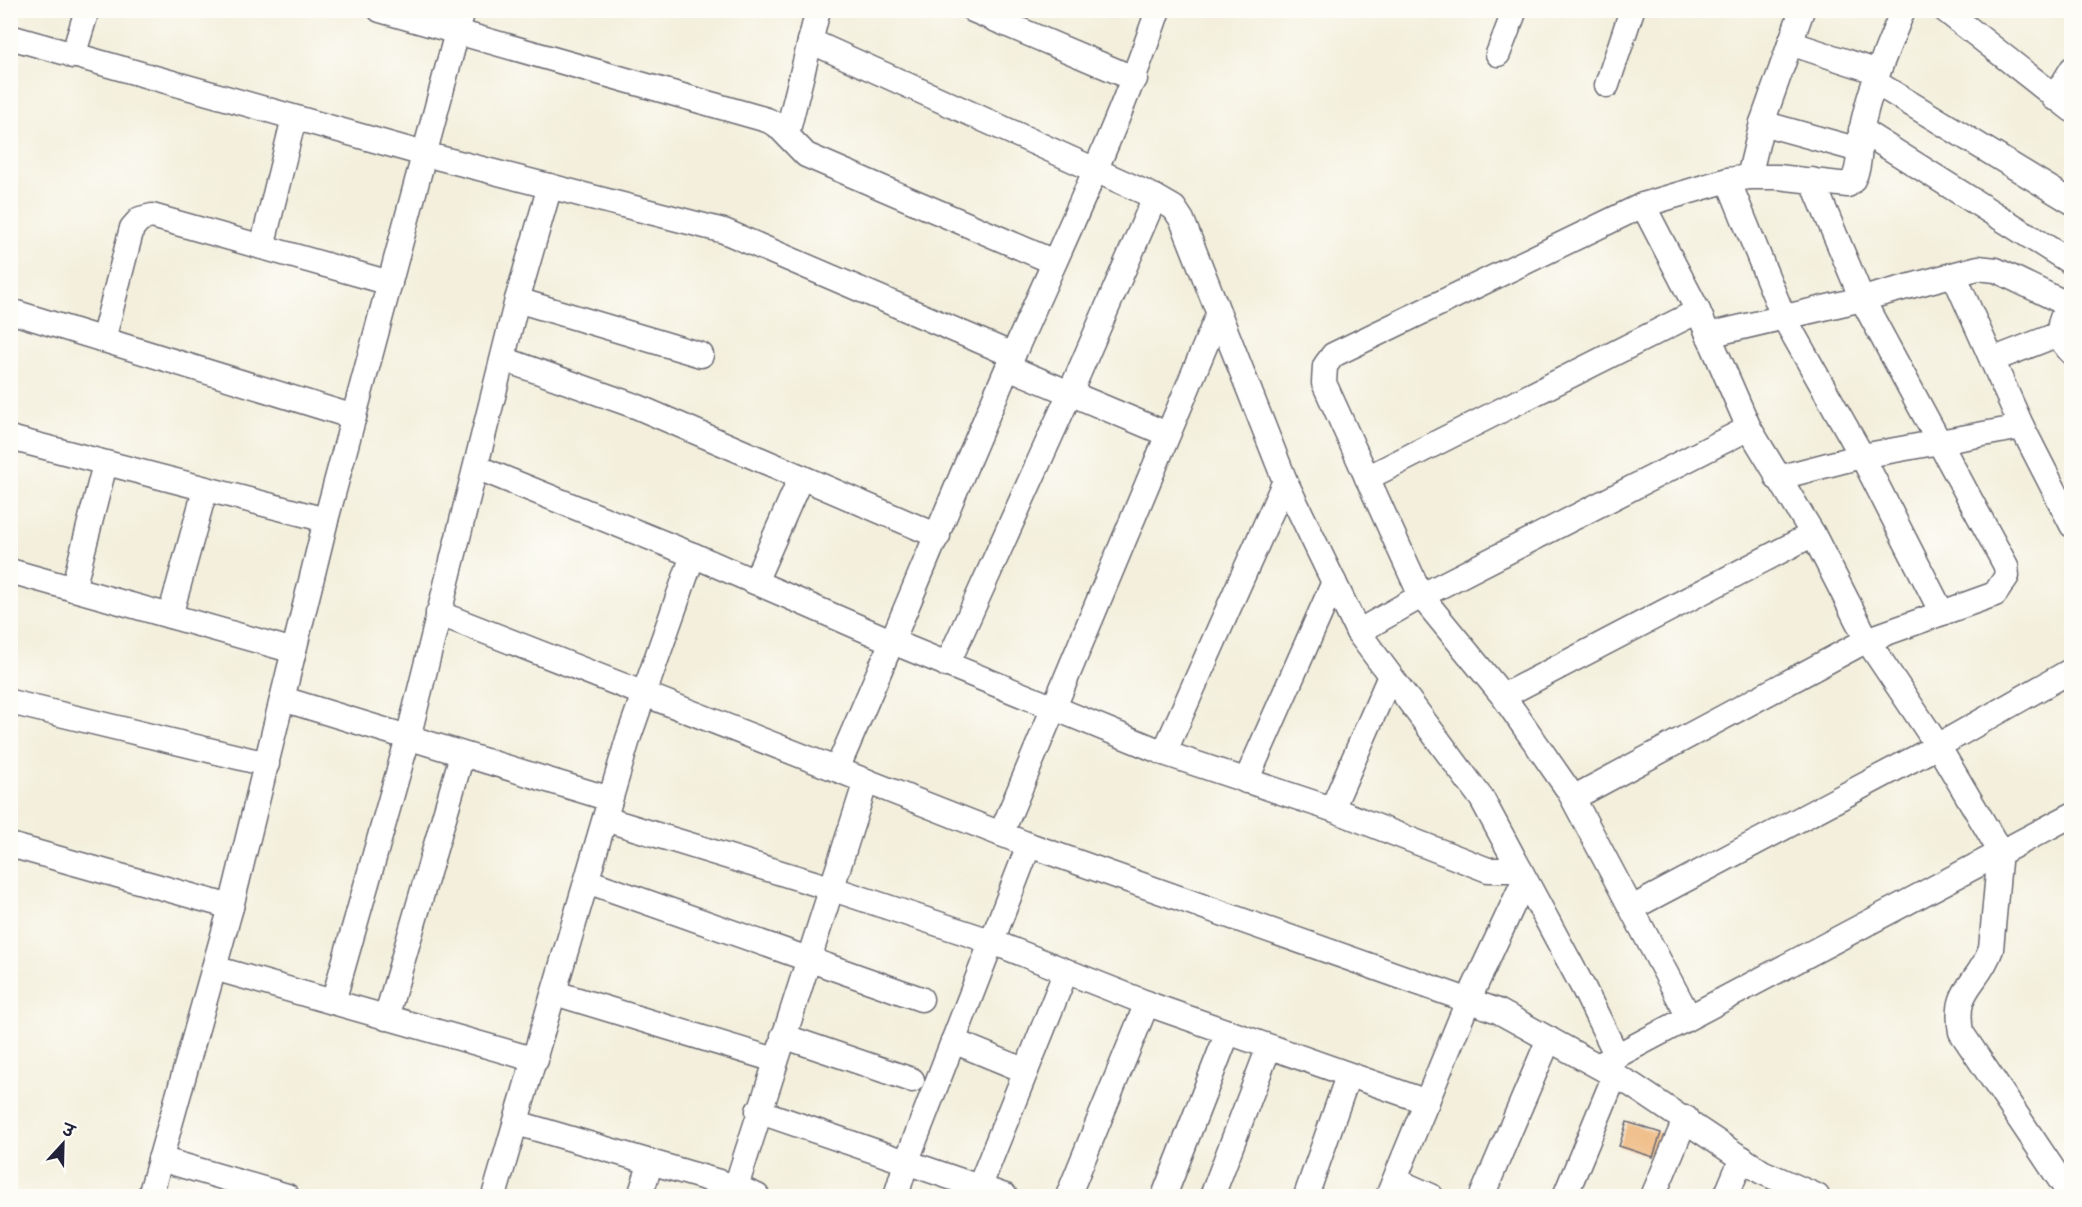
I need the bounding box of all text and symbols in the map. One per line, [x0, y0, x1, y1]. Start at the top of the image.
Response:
north arrow [33, 1114, 93, 1174]
text: उ [58, 1119, 78, 1142]

